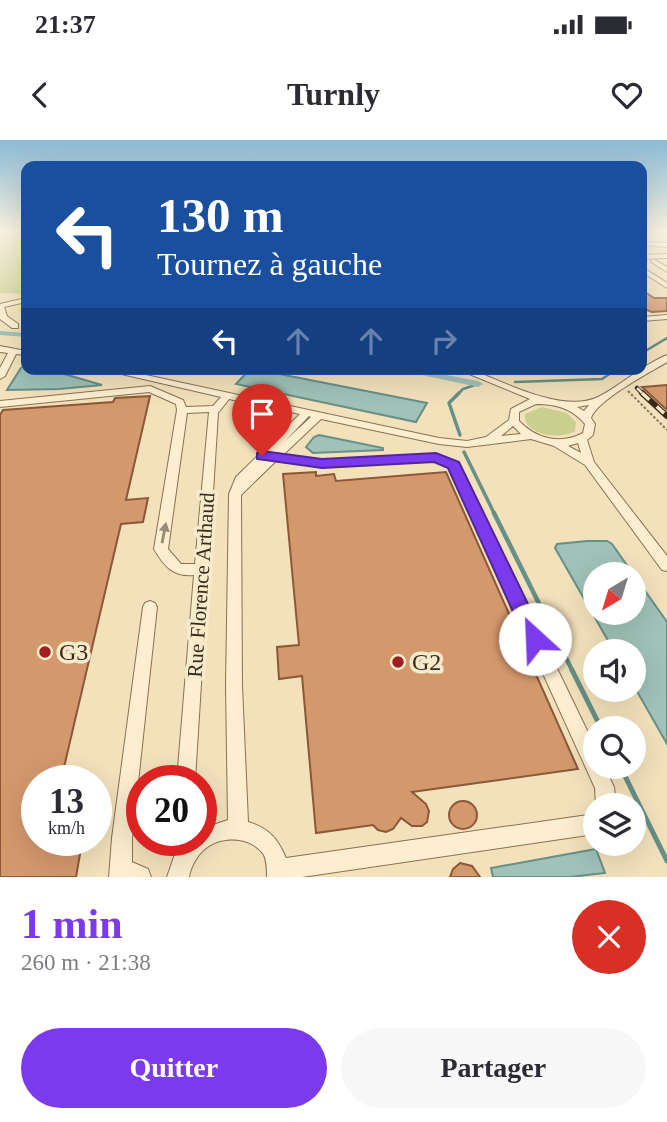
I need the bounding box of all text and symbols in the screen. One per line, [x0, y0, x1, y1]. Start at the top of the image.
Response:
text: 21:37 [35, 10, 96, 39]
icon: back [21, 76, 59, 114]
text: Turnly [287, 76, 380, 112]
icon: heart [608, 76, 646, 114]
text: 130 m [157, 188, 284, 243]
icon: left [42, 189, 133, 280]
text: Tournez à gauche [157, 246, 382, 282]
icon: left [206, 322, 244, 360]
icon: ahead [279, 322, 317, 360]
icon: ahead [352, 322, 390, 360]
icon: right [425, 322, 463, 360]
pin [232, 384, 292, 456]
icon: arrive [243, 395, 281, 433]
street label: Rue Florence Arthaud [183, 491, 219, 678]
one-way arrow [159, 522, 170, 544]
north arrow [583, 562, 646, 625]
map controls [583, 562, 646, 856]
position arrow [498, 602, 572, 676]
place label: G3 [59, 639, 88, 665]
button: sound [583, 639, 646, 702]
marker: G3 [37, 644, 53, 660]
place label: G2 [412, 649, 441, 675]
marker: G2 [390, 654, 406, 670]
button: search [583, 716, 646, 779]
speed limit sign: 20 [126, 765, 217, 856]
text: 13 [49, 782, 84, 821]
button: layers [583, 793, 646, 856]
text: km/h [48, 818, 85, 838]
button: close [572, 900, 646, 974]
text: 1 min [21, 901, 123, 947]
text: 260 m · 21:38 [21, 950, 151, 975]
button: Quitter [21, 1028, 327, 1108]
button: Partager [341, 1028, 646, 1108]

